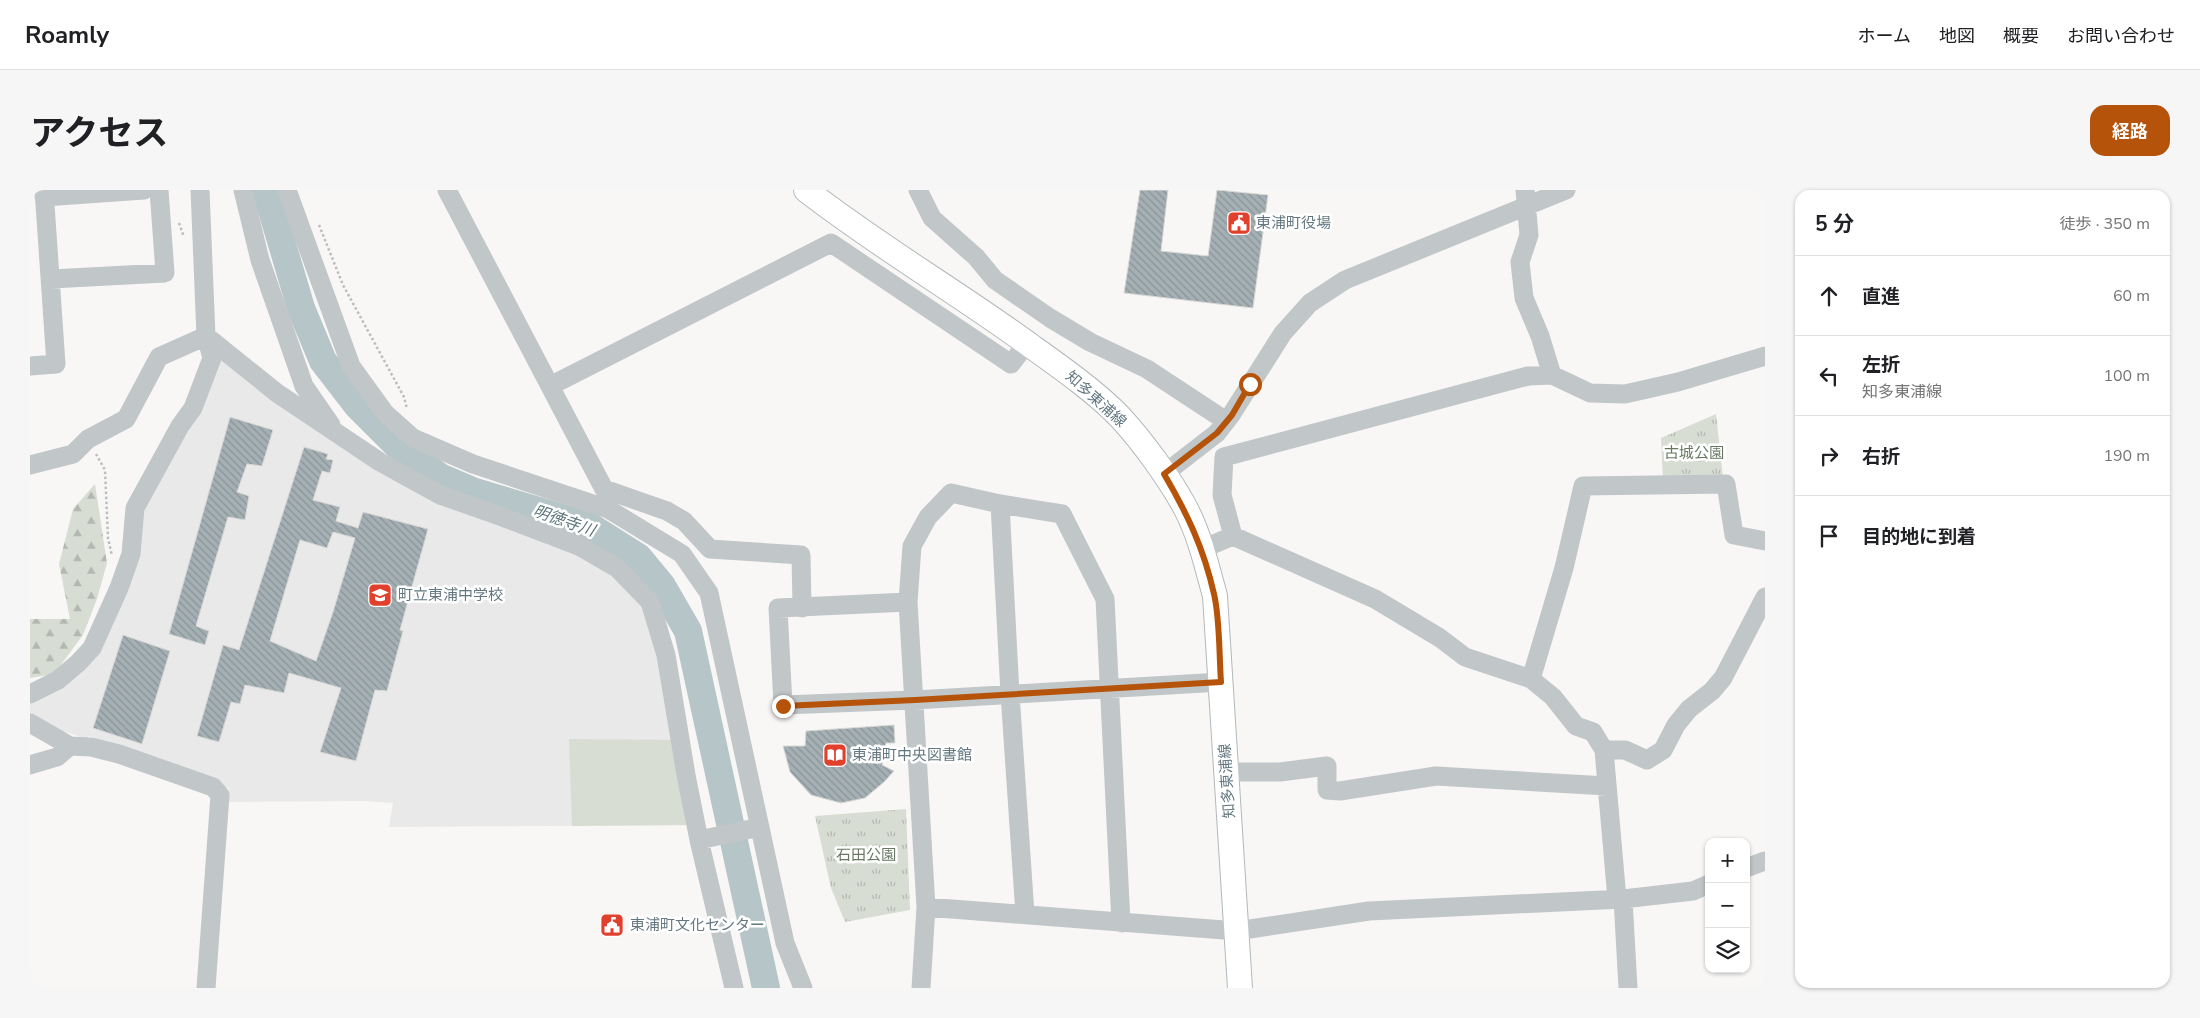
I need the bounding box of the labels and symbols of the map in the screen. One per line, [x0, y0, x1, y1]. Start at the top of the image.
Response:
public building icon: 東浦町役場 [1226, 210, 1252, 236]
place label: 東浦町役場 [1256, 213, 1331, 233]
street label: 知多東浦線 [1061, 366, 1131, 432]
route start [1239, 373, 1262, 396]
park label: 古城公園 [1664, 443, 1724, 463]
water label: 明徳寺川 [530, 500, 600, 542]
school or university icon: 町立東浦中学校 [367, 582, 393, 608]
place label: 町立東浦中学校 [398, 585, 503, 605]
route end [772, 695, 795, 718]
library icon: 東浦町中央図書館 [822, 742, 848, 768]
street label: 知多東浦線 [1214, 743, 1240, 819]
place label: 東浦町中央図書館 [852, 745, 972, 765]
park label: 石田公園 [836, 845, 896, 865]
public building icon: 東浦町文化センター [599, 912, 625, 938]
place label: 東浦町文化センター [630, 915, 765, 935]

